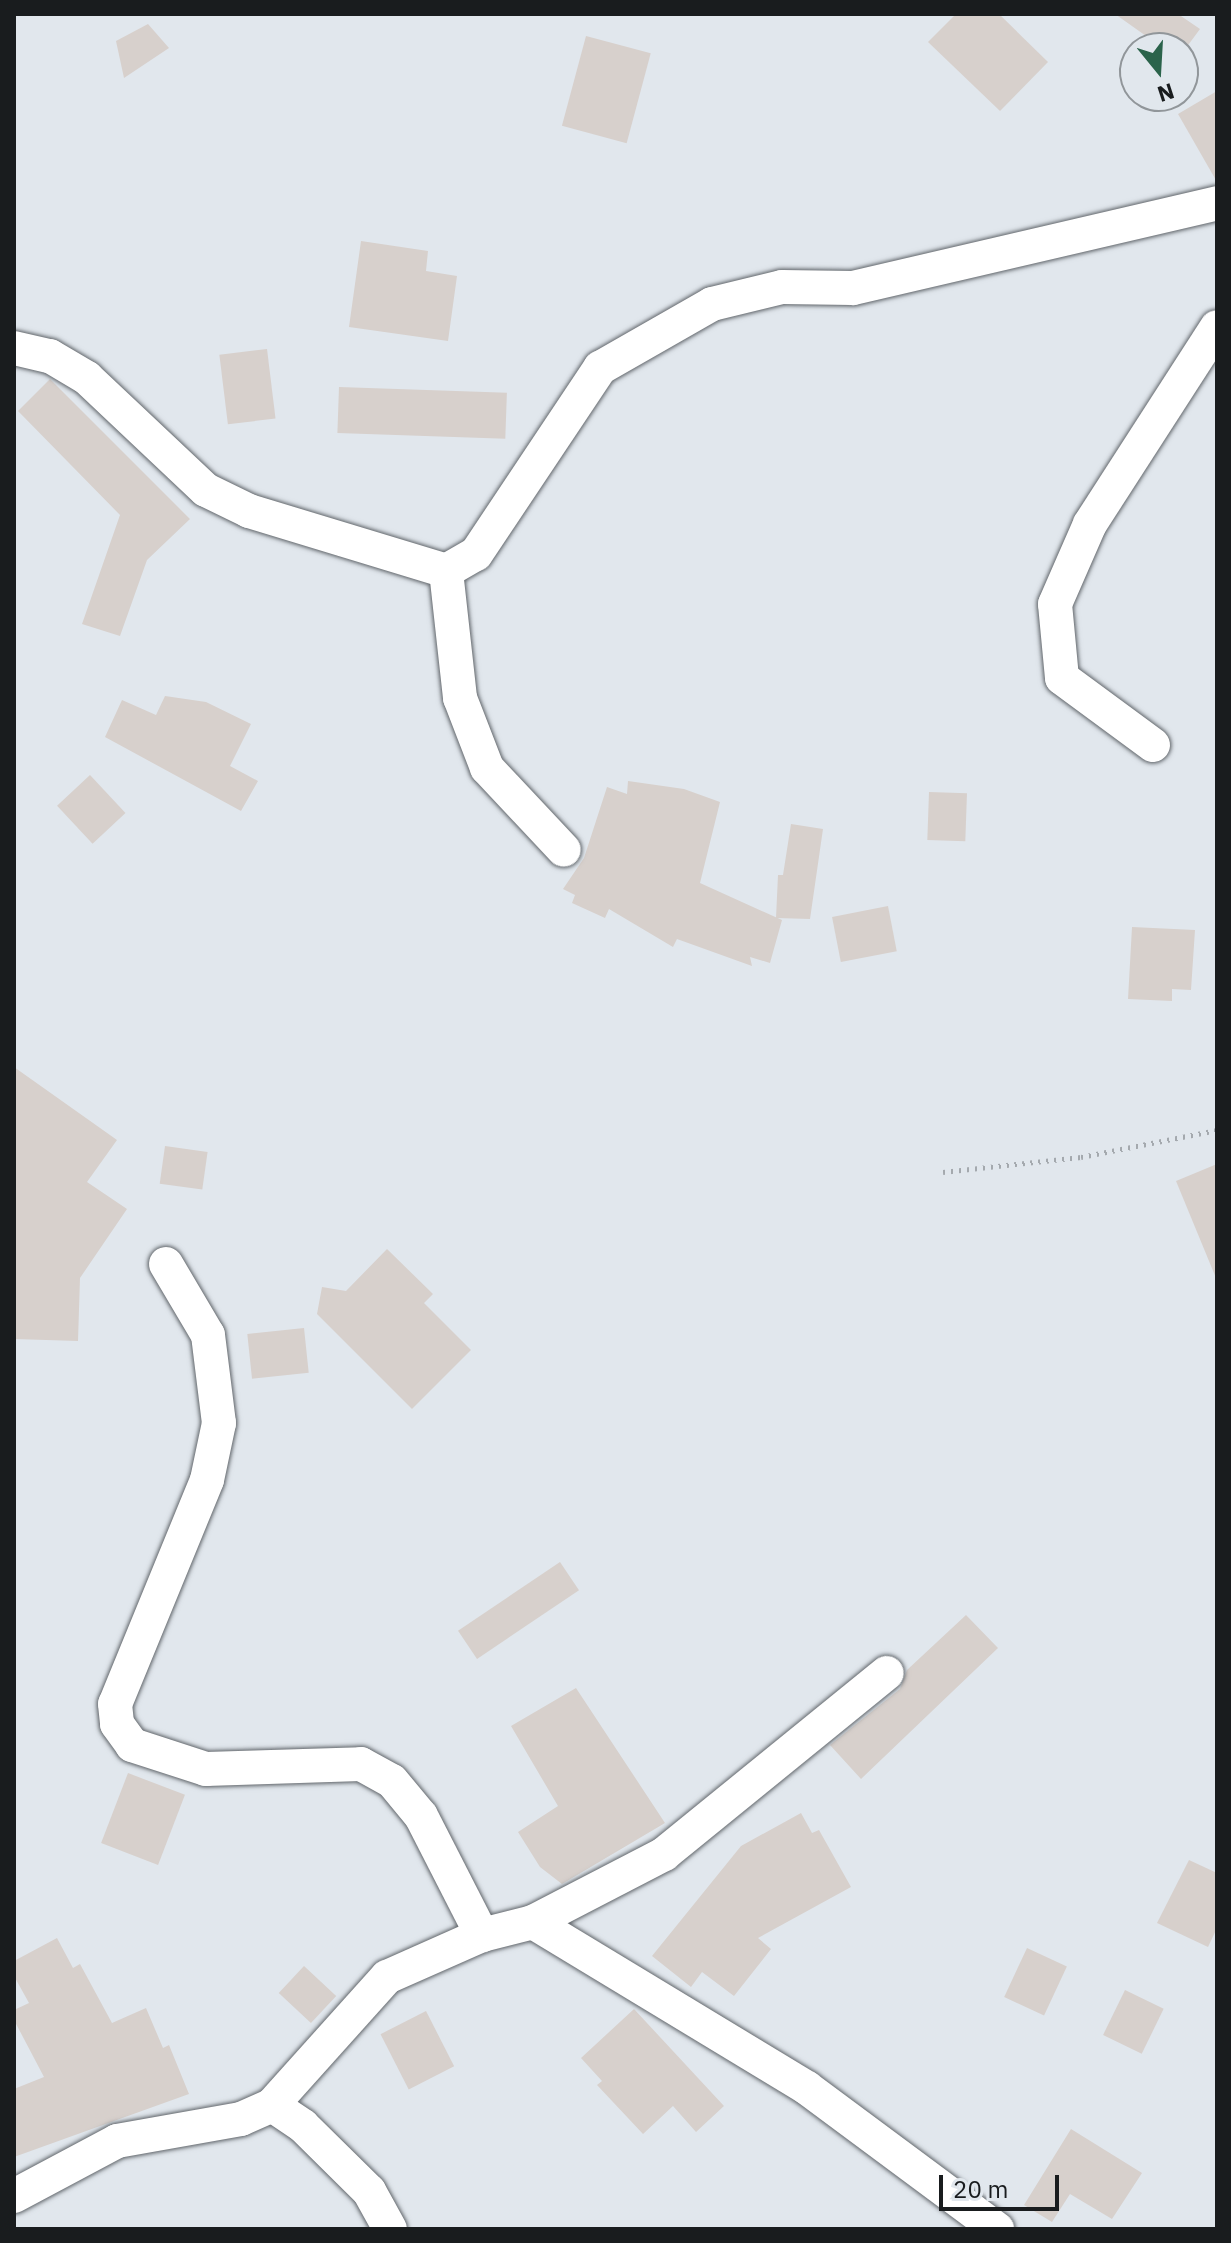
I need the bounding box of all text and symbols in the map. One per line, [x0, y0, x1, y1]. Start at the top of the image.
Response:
north arrow [1119, 32, 1199, 112]
text: N [1154, 77, 1178, 110]
scale bar [943, 2159, 1063, 2209]
text: 20 m [953, 2173, 1008, 2205]

